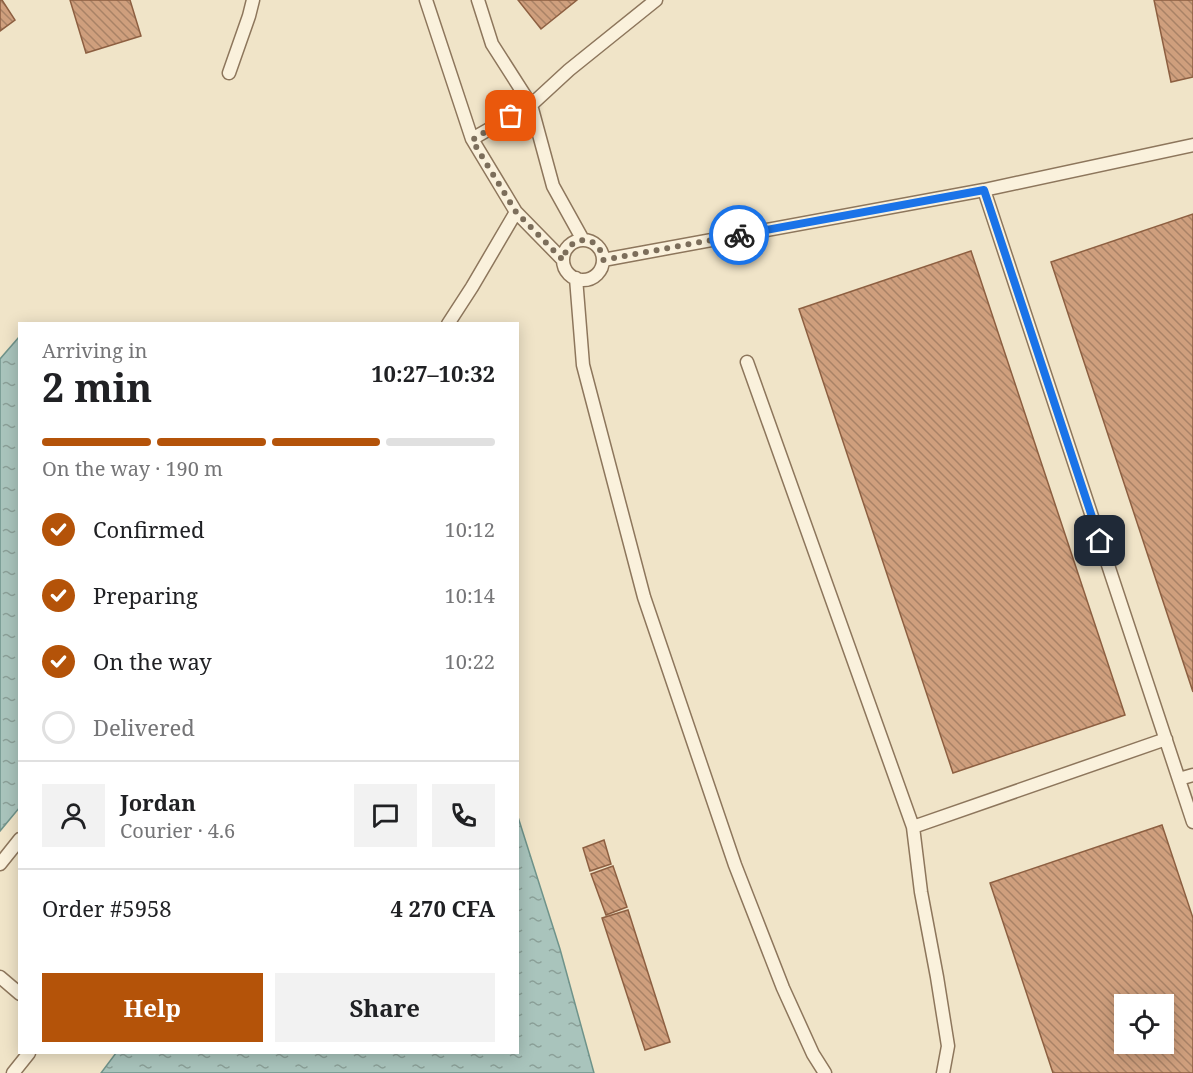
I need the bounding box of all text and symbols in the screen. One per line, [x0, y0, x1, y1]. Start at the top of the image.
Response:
pin [485, 90, 536, 141]
icon: bag [494, 99, 527, 132]
courier [709, 205, 769, 265]
icon: bike [723, 219, 756, 252]
text: Arriving in [42, 337, 147, 364]
text: 10:27–10:32 [371, 358, 495, 388]
text: 2 min [42, 360, 152, 413]
text: On the way · 190 m [42, 455, 223, 482]
icon: check [42, 513, 75, 546]
text: Confirmed [93, 514, 204, 544]
pin [1074, 515, 1125, 566]
text: 10:12 [445, 516, 495, 543]
icon: home [1083, 524, 1116, 557]
icon: check [42, 579, 75, 612]
text: Preparing [93, 580, 198, 610]
text: 10:14 [445, 582, 495, 609]
icon: check [42, 645, 75, 678]
text: On the way [93, 646, 212, 676]
text: 10:22 [445, 648, 495, 675]
text: Delivered [93, 712, 195, 742]
button: person [42, 784, 105, 847]
button: chat [354, 784, 417, 847]
button: phone [432, 784, 495, 847]
text: Jordan [120, 787, 196, 817]
text: Courier · 4.6 [120, 817, 235, 844]
text: Order #5958 [42, 893, 172, 923]
text: 4 270 CFA [390, 893, 495, 923]
button: Help [42, 973, 263, 1042]
button: Share [275, 973, 495, 1042]
map controls [1114, 994, 1174, 1054]
button: locate [1114, 994, 1174, 1054]

